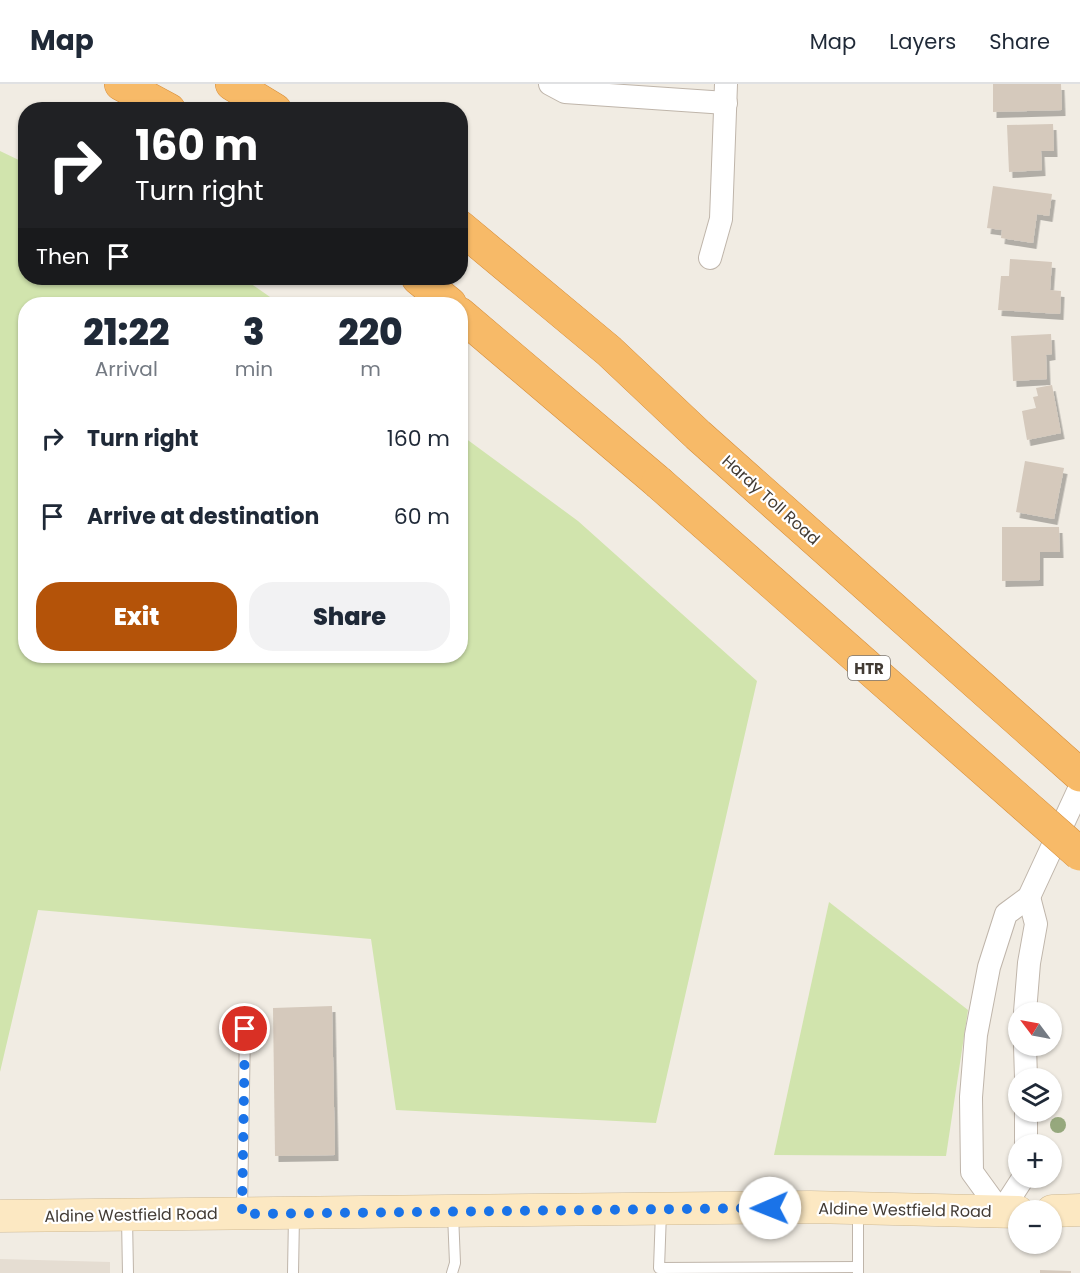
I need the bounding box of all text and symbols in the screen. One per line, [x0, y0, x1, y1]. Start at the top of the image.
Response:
text: Map [30, 21, 94, 60]
text: Map [810, 27, 856, 56]
text: Layers [889, 27, 956, 56]
text: Share [989, 27, 1050, 56]
text: 160 m [135, 116, 258, 175]
icon: right [36, 126, 114, 204]
text: Turn right [135, 172, 264, 209]
icon: arrive [102, 240, 135, 273]
text: Then [36, 241, 90, 272]
text: 21:22 [83, 307, 169, 358]
text: 3 [243, 307, 265, 358]
text: 220 [338, 307, 403, 358]
text: Arrival [95, 355, 158, 383]
text: min [235, 355, 273, 383]
text: m [360, 355, 381, 383]
icon: right [36, 422, 69, 455]
text: Turn right [87, 423, 198, 454]
text: 160 m [387, 423, 450, 454]
street label: Hardy Toll Road [717, 450, 825, 550]
icon: arrive [36, 500, 69, 533]
text: Arrive at destination [87, 501, 319, 532]
text: 60 m [394, 501, 450, 532]
button: Exit [36, 582, 237, 651]
button: Share [249, 582, 450, 651]
road number: HTR [848, 656, 890, 680]
north arrow [1008, 1002, 1062, 1056]
map controls [1008, 1002, 1062, 1254]
pin [219, 1003, 270, 1054]
icon: arrive [228, 1012, 261, 1045]
button: layers [1008, 1068, 1062, 1122]
button: + [1008, 1134, 1062, 1188]
position arrow [738, 1176, 802, 1240]
street label: Aldine Westfield Road [818, 1197, 992, 1223]
button: − [1008, 1200, 1062, 1254]
street label: Aldine Westfield Road [44, 1202, 218, 1228]

